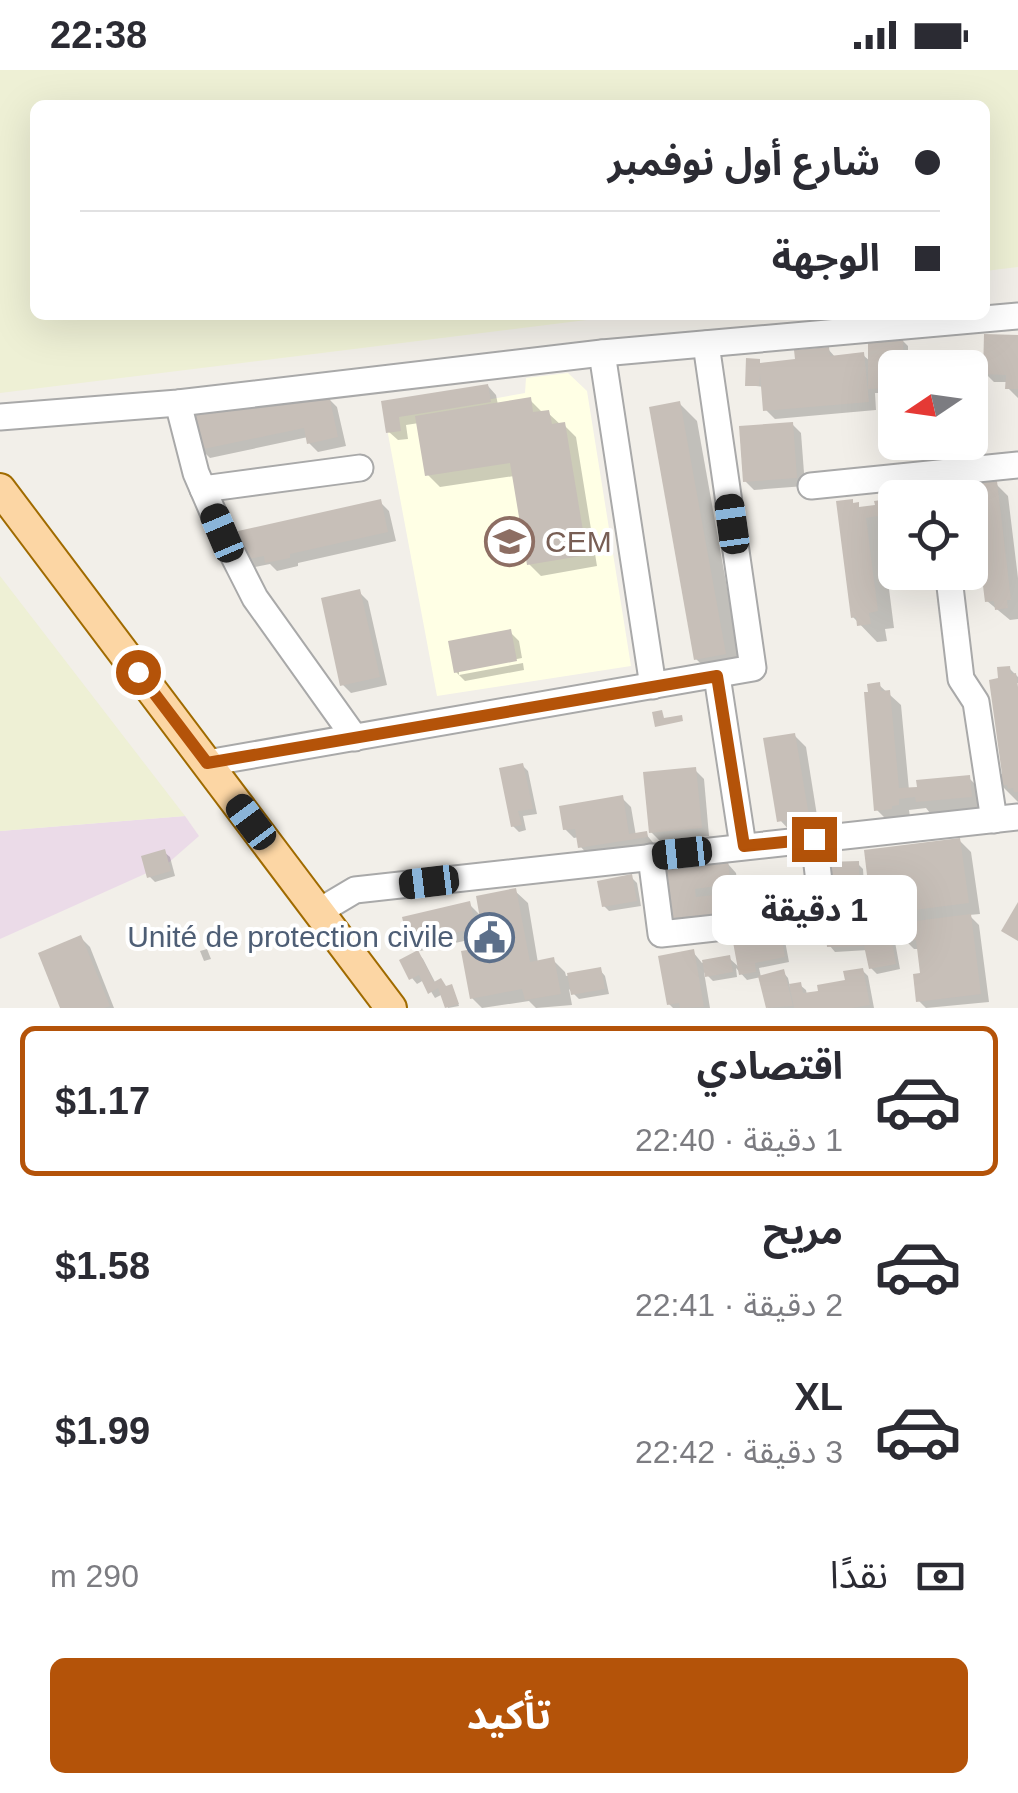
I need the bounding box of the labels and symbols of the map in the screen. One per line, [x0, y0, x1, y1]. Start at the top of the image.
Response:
north arrow [878, 350, 988, 460]
car [713, 492, 751, 556]
car [196, 500, 248, 566]
school or university icon: CEM [484, 516, 536, 568]
place label: CEM [545, 525, 612, 558]
route start [116, 650, 161, 695]
car [221, 789, 281, 855]
route end [792, 817, 837, 862]
car [651, 835, 713, 871]
car [397, 863, 461, 901]
callout: 1 دقيقة [712, 874, 916, 944]
public building icon: Unité de protection civile [463, 911, 515, 963]
place label: Unité de protection civile [127, 920, 454, 953]

